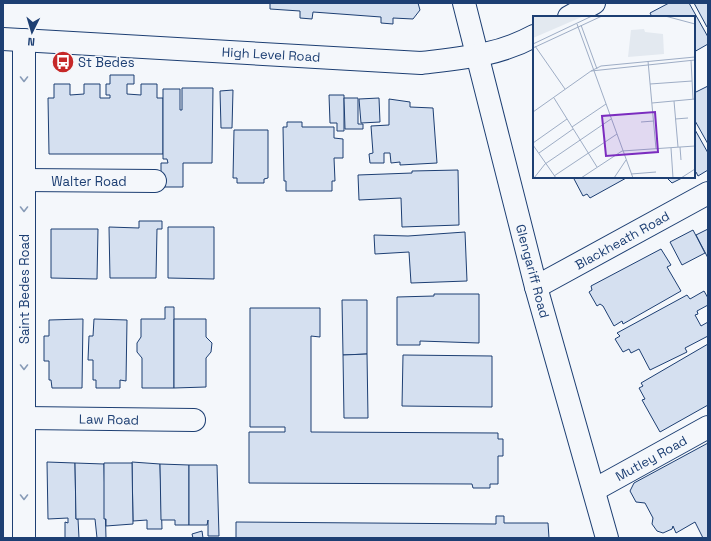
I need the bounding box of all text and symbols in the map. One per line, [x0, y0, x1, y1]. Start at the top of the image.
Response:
north arrow [12, 12, 52, 52]
inset map [533, 16, 695, 178]
text: N [27, 35, 35, 49]
street label: High Level Road [221, 43, 321, 66]
bus stop icon: St Bedes [50, 49, 76, 75]
place label: St Bedes [78, 54, 135, 71]
one-way arrow [20, 76, 28, 82]
street label: Walter Road [51, 173, 127, 190]
one-way arrow [20, 206, 28, 212]
street label: Blackheath Road [572, 207, 673, 274]
street label: Glengariff Road [512, 222, 553, 320]
street label: Saint Bedes Road [16, 234, 33, 344]
one-way arrow [20, 364, 28, 370]
street label: Law Road [79, 410, 139, 429]
street label: Mutley Road [612, 432, 690, 485]
one-way arrow [20, 494, 28, 500]

